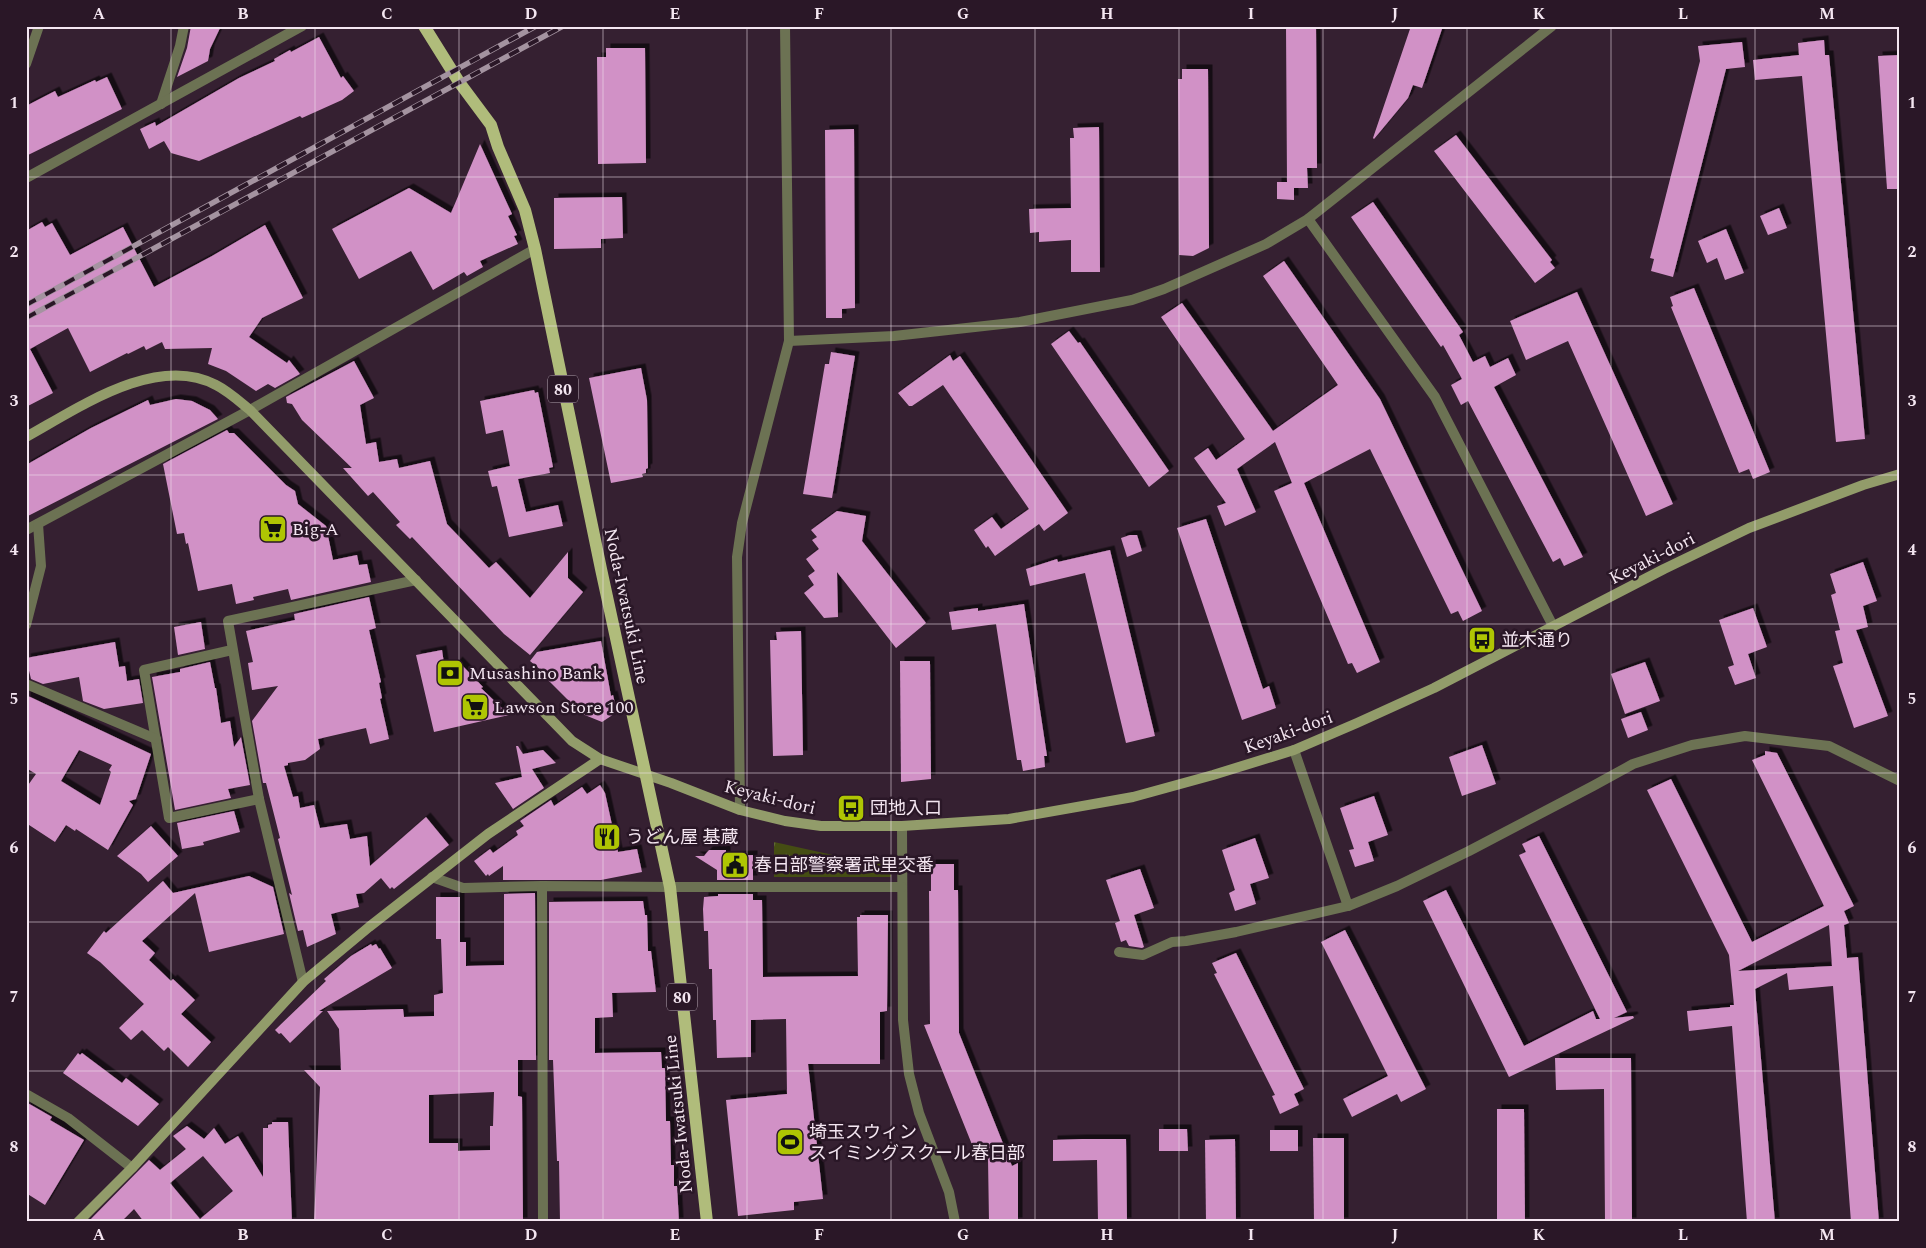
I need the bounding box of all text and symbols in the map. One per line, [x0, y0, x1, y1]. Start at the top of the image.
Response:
text: A [93, 2, 106, 26]
text: B [237, 2, 249, 26]
text: C [381, 2, 393, 26]
text: D [525, 2, 538, 26]
text: E [670, 2, 680, 26]
text: F [814, 2, 824, 26]
text: G [957, 2, 969, 26]
text: H [1100, 2, 1114, 26]
text: I [1248, 2, 1254, 26]
text: J [1392, 2, 1399, 26]
text: K [1533, 2, 1546, 26]
text: L [1678, 2, 1688, 26]
text: M [1819, 2, 1835, 26]
text: 1 [10, 91, 18, 115]
text: 1 [1908, 91, 1916, 115]
text: 2 [10, 240, 19, 264]
text: 2 [1908, 240, 1917, 264]
road number: 80 [548, 376, 578, 402]
text: 3 [10, 389, 19, 413]
text: 3 [1908, 389, 1917, 413]
supermarket icon: Big-A [258, 514, 288, 544]
place label: Big-A [292, 516, 339, 543]
street label: Noda-Iwatsuki Line [597, 525, 656, 687]
street label: Keyaki-dori [1604, 525, 1700, 592]
text: 4 [10, 538, 19, 562]
text: 4 [1908, 538, 1917, 562]
bus stop icon: 並木通り [1467, 625, 1497, 655]
place label: 並木通り [1501, 627, 1573, 654]
bank icon: Musashino Bank [435, 658, 465, 688]
place label: Musashino Bank [469, 660, 603, 687]
text: 5 [10, 687, 18, 711]
text: 5 [1908, 687, 1916, 711]
supermarket icon: Lawson Store 100 [460, 692, 490, 722]
place label: Lawson Store 100 [494, 694, 633, 721]
street label: Keyaki-dori [1240, 704, 1337, 761]
street label: Keyaki-dori [721, 773, 818, 822]
bus stop icon: 団地入口 [836, 793, 866, 823]
place label: 団地入口 [870, 795, 942, 822]
restaurant icon: うどん屋 基蔵 [592, 822, 622, 852]
place label: うどん屋 基蔵 [626, 824, 739, 851]
text: 6 [10, 836, 19, 860]
text: 6 [1908, 836, 1917, 860]
public building icon: 春日部警察署武里交番 [720, 850, 750, 880]
place label: 春日部警察署武里交番 [754, 852, 934, 879]
road number: 80 [667, 984, 697, 1010]
text: 7 [10, 985, 19, 1009]
text: 7 [1908, 985, 1917, 1009]
street label: Noda-Iwatsuki Line [657, 1033, 700, 1194]
place label: 埼玉スウィン スイミングスクール春日部 [809, 1119, 1025, 1167]
sports icon: 埼玉スウィン スイミングスクール春日部 [775, 1127, 805, 1157]
text: 8 [10, 1135, 19, 1159]
text: 8 [1908, 1135, 1917, 1159]
text: A [93, 1223, 106, 1247]
text: B [237, 1223, 249, 1247]
text: C [381, 1223, 393, 1247]
text: D [525, 1223, 538, 1247]
text: E [670, 1223, 680, 1247]
text: F [814, 1223, 824, 1247]
text: G [957, 1223, 969, 1247]
text: H [1100, 1223, 1114, 1247]
text: I [1248, 1223, 1254, 1247]
text: J [1392, 1223, 1399, 1247]
text: K [1533, 1223, 1546, 1247]
text: L [1678, 1223, 1688, 1247]
text: M [1819, 1223, 1835, 1247]

